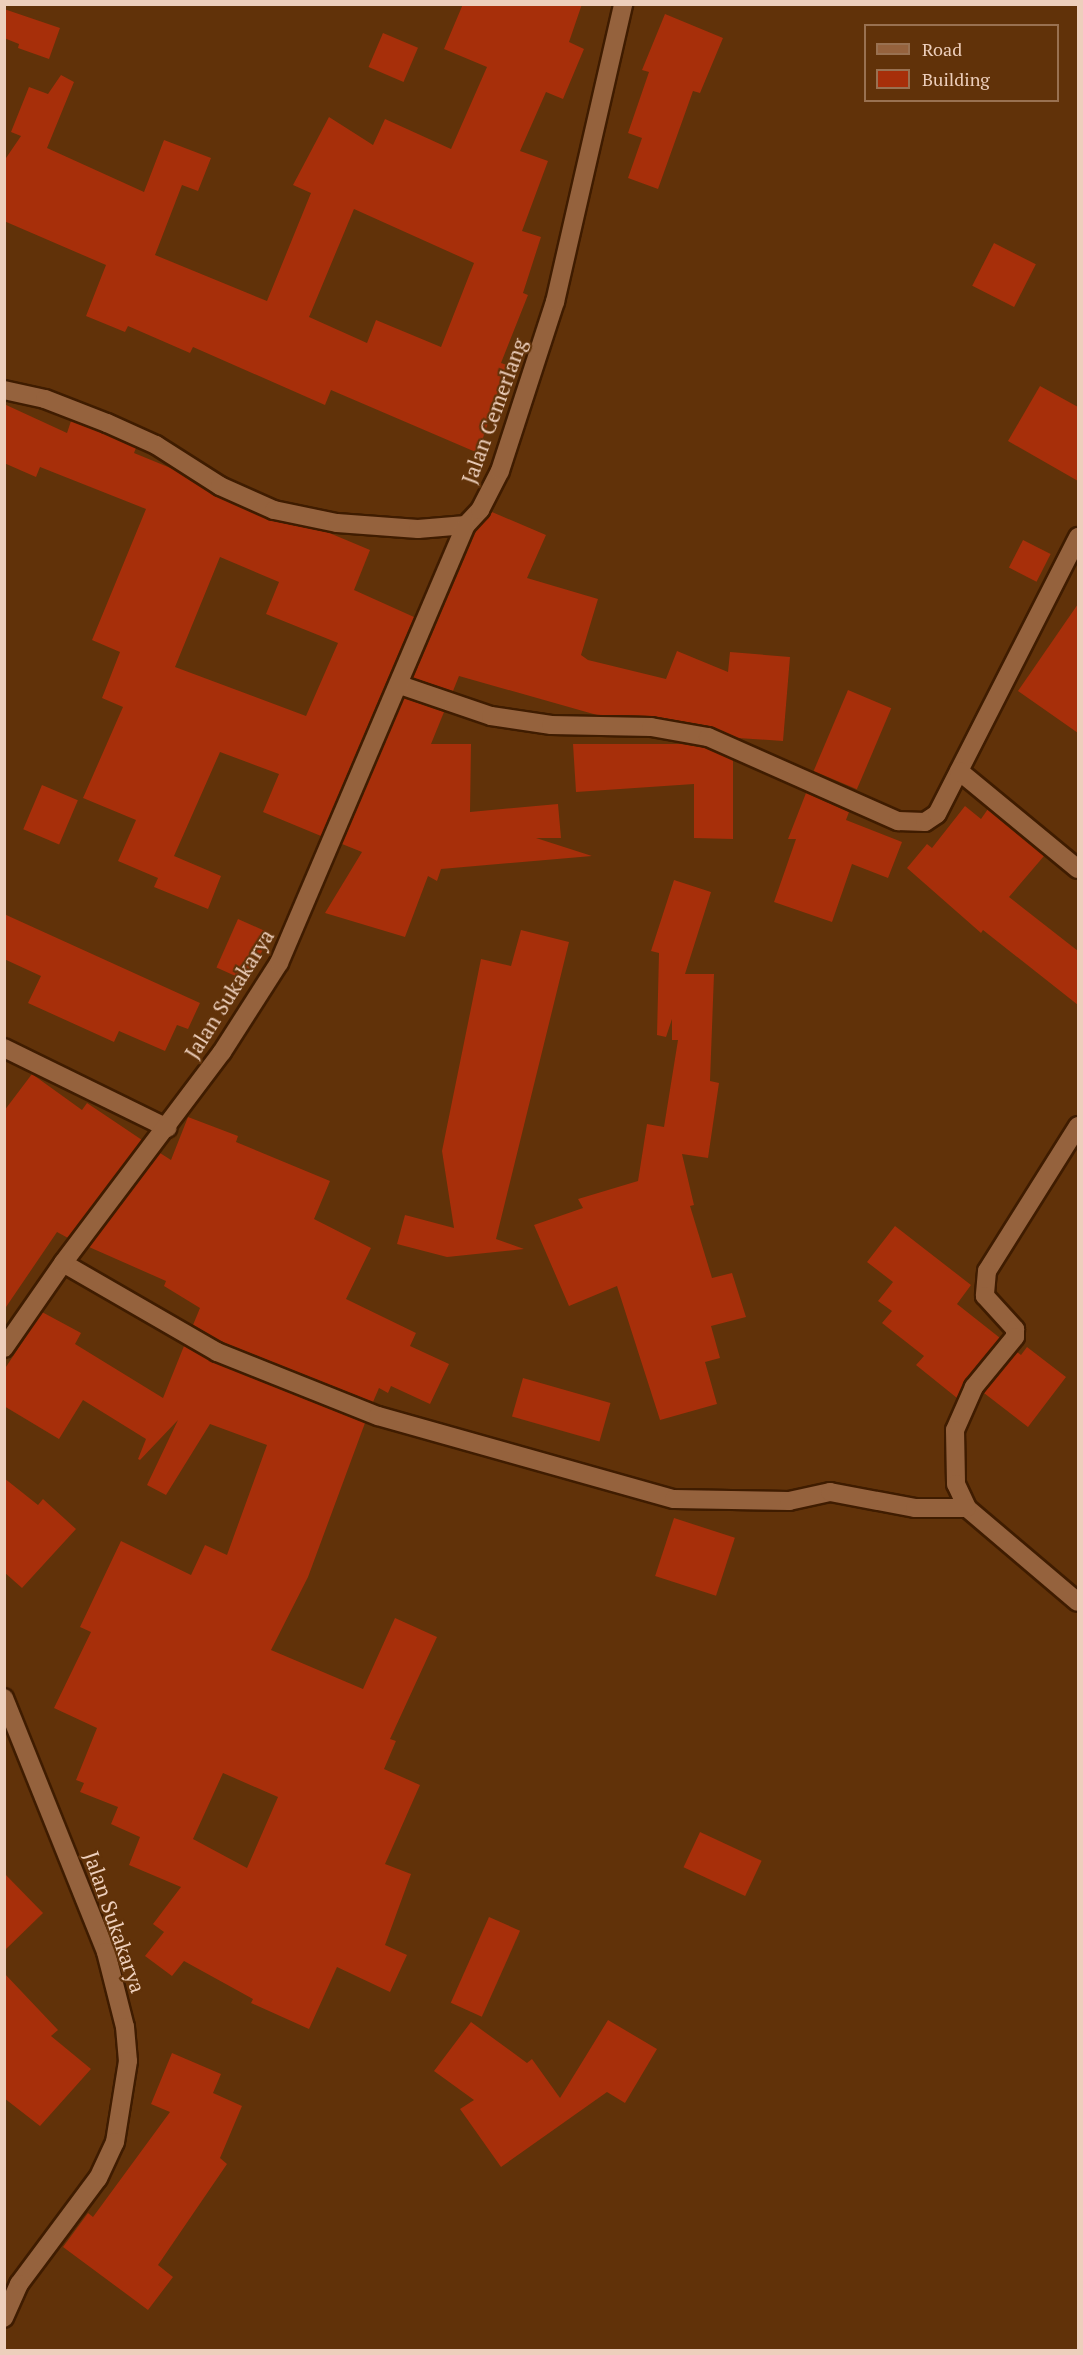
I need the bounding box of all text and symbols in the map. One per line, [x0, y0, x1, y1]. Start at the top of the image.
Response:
legend [864, 24, 1059, 102]
text: Road [922, 37, 962, 61]
text: Building [922, 67, 990, 91]
street label: Jalan Cemerlang [456, 335, 532, 487]
street label: Jalan Sukakarya [179, 925, 279, 1063]
street label: Jalan Sukakarya [79, 1848, 151, 1996]

